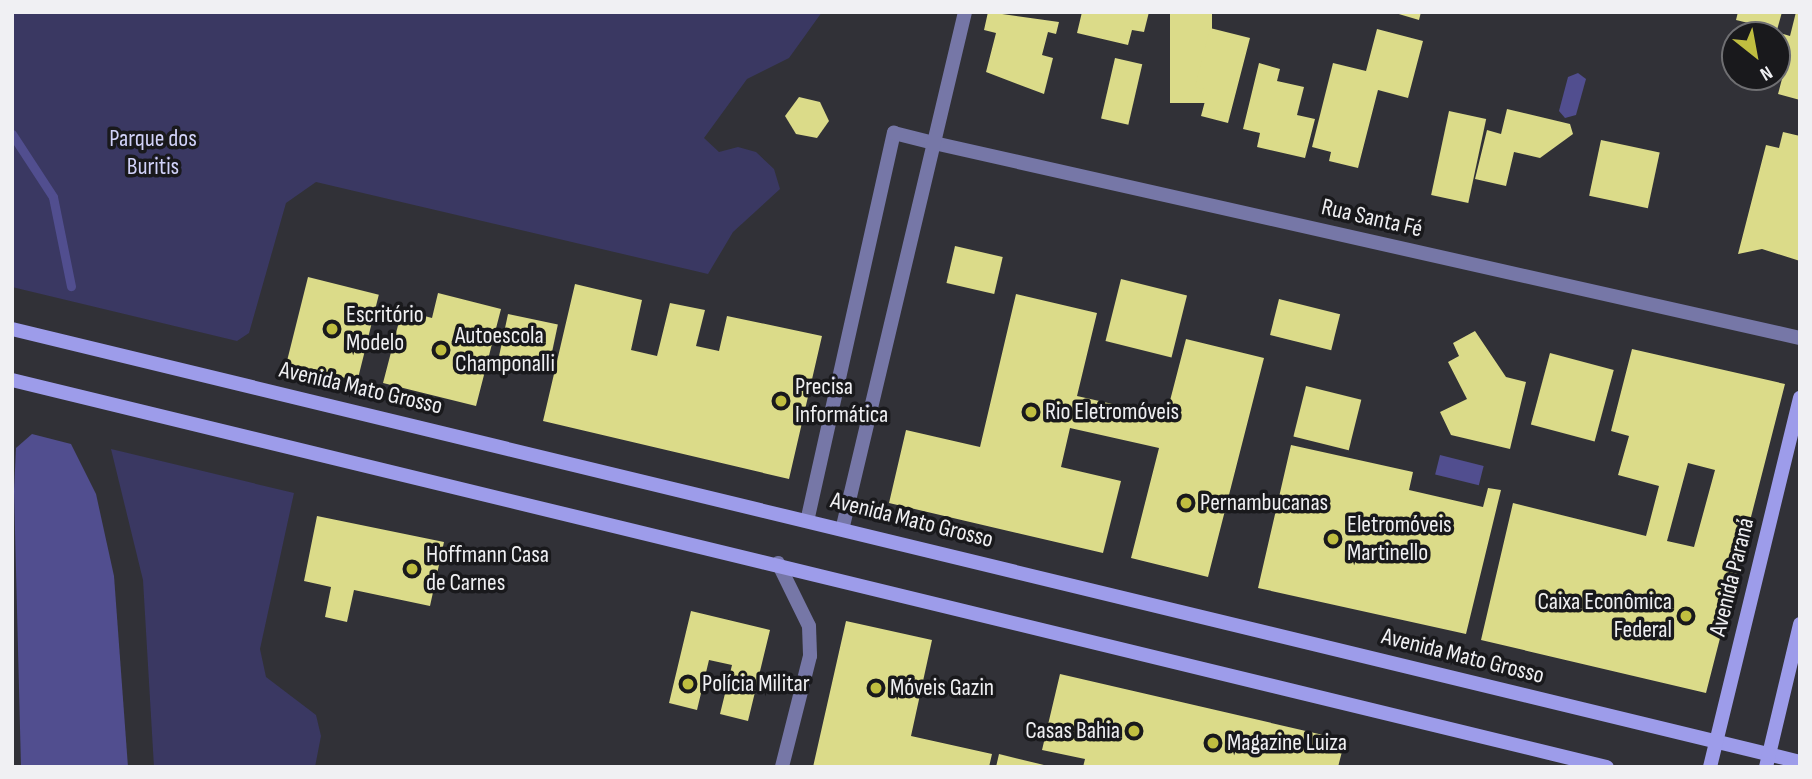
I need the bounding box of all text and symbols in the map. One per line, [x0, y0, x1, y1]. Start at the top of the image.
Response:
north arrow [1721, 21, 1791, 91]
text: N [1756, 60, 1776, 85]
park label: Parque dos Buritis [109, 125, 197, 181]
street label: Rua Santa Fé [1319, 192, 1425, 244]
place label: Escritório Modelo [346, 301, 424, 357]
marker: Escritório Modelo [324, 321, 340, 337]
place label: Autoescola Champonalli [455, 322, 555, 378]
marker: Autoescola Champonalli [433, 342, 449, 358]
street label: Avenida Mato Grosso [277, 355, 445, 421]
place label: Precisa Informática [795, 373, 888, 429]
marker: Precisa Informática [773, 393, 789, 409]
place label: Rio Eletromóveis [1045, 398, 1179, 426]
marker: Rio Eletromóveis [1023, 404, 1039, 420]
street label: Avenida Mato Grosso [828, 486, 996, 554]
place label: Pernambucanas [1200, 489, 1328, 517]
marker: Pernambucanas [1178, 495, 1194, 511]
place label: Eletromóveis Martinello [1347, 511, 1452, 567]
street label: Avenida Paraná [1703, 515, 1761, 639]
marker: Eletromóveis Martinello [1325, 531, 1341, 547]
place label: Hoffmann Casa de Carnes [426, 541, 549, 597]
marker: Hoffmann Casa de Carnes [404, 561, 420, 577]
place label: Caixa Econômica Federal [1537, 588, 1672, 644]
marker: Caixa Econômica Federal [1678, 608, 1694, 624]
street label: Avenida Mato Grosso [1379, 622, 1547, 690]
place label: Polícia Militar [702, 670, 810, 698]
place label: Móveis Gazin [890, 674, 994, 702]
marker: Polícia Militar [680, 676, 696, 692]
marker: Móveis Gazin [868, 680, 884, 696]
place label: Casas Bahia [1025, 717, 1120, 745]
marker: Casas Bahia [1126, 723, 1142, 739]
place label: Magazine Luiza [1227, 729, 1347, 757]
marker: Magazine Luiza [1205, 735, 1221, 751]

